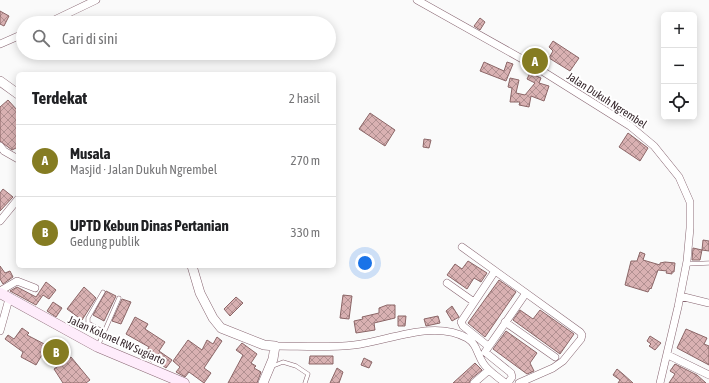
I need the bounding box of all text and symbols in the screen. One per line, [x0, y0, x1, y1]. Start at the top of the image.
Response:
map controls [661, 12, 697, 120]
button: + [661, 12, 697, 48]
search box [16, 16, 336, 60]
icon: search [30, 27, 52, 49]
text: Cari di sini [62, 30, 118, 47]
pin: A [522, 46, 548, 76]
button: − [661, 48, 697, 84]
street label: Jalan Dukuh Ngrembel [565, 70, 649, 130]
button: locate [661, 84, 697, 120]
text: Terdekat [32, 88, 87, 108]
text: 2 hasil [289, 91, 320, 106]
text: Musala [70, 145, 111, 162]
text: A [42, 153, 48, 168]
text: 270 m [291, 153, 320, 168]
text: Masjid · Jalan Dukuh Ngrembel [70, 162, 217, 177]
text: UPTD Kebun Dinas Pertanian [70, 217, 229, 234]
text: B [42, 225, 48, 240]
text: 330 m [291, 225, 320, 240]
text: Gedung publik [70, 234, 140, 249]
your location [355, 253, 375, 273]
street label: Jalan Kolonel RW Sugiarto [67, 313, 167, 367]
pin: B [43, 337, 69, 367]

